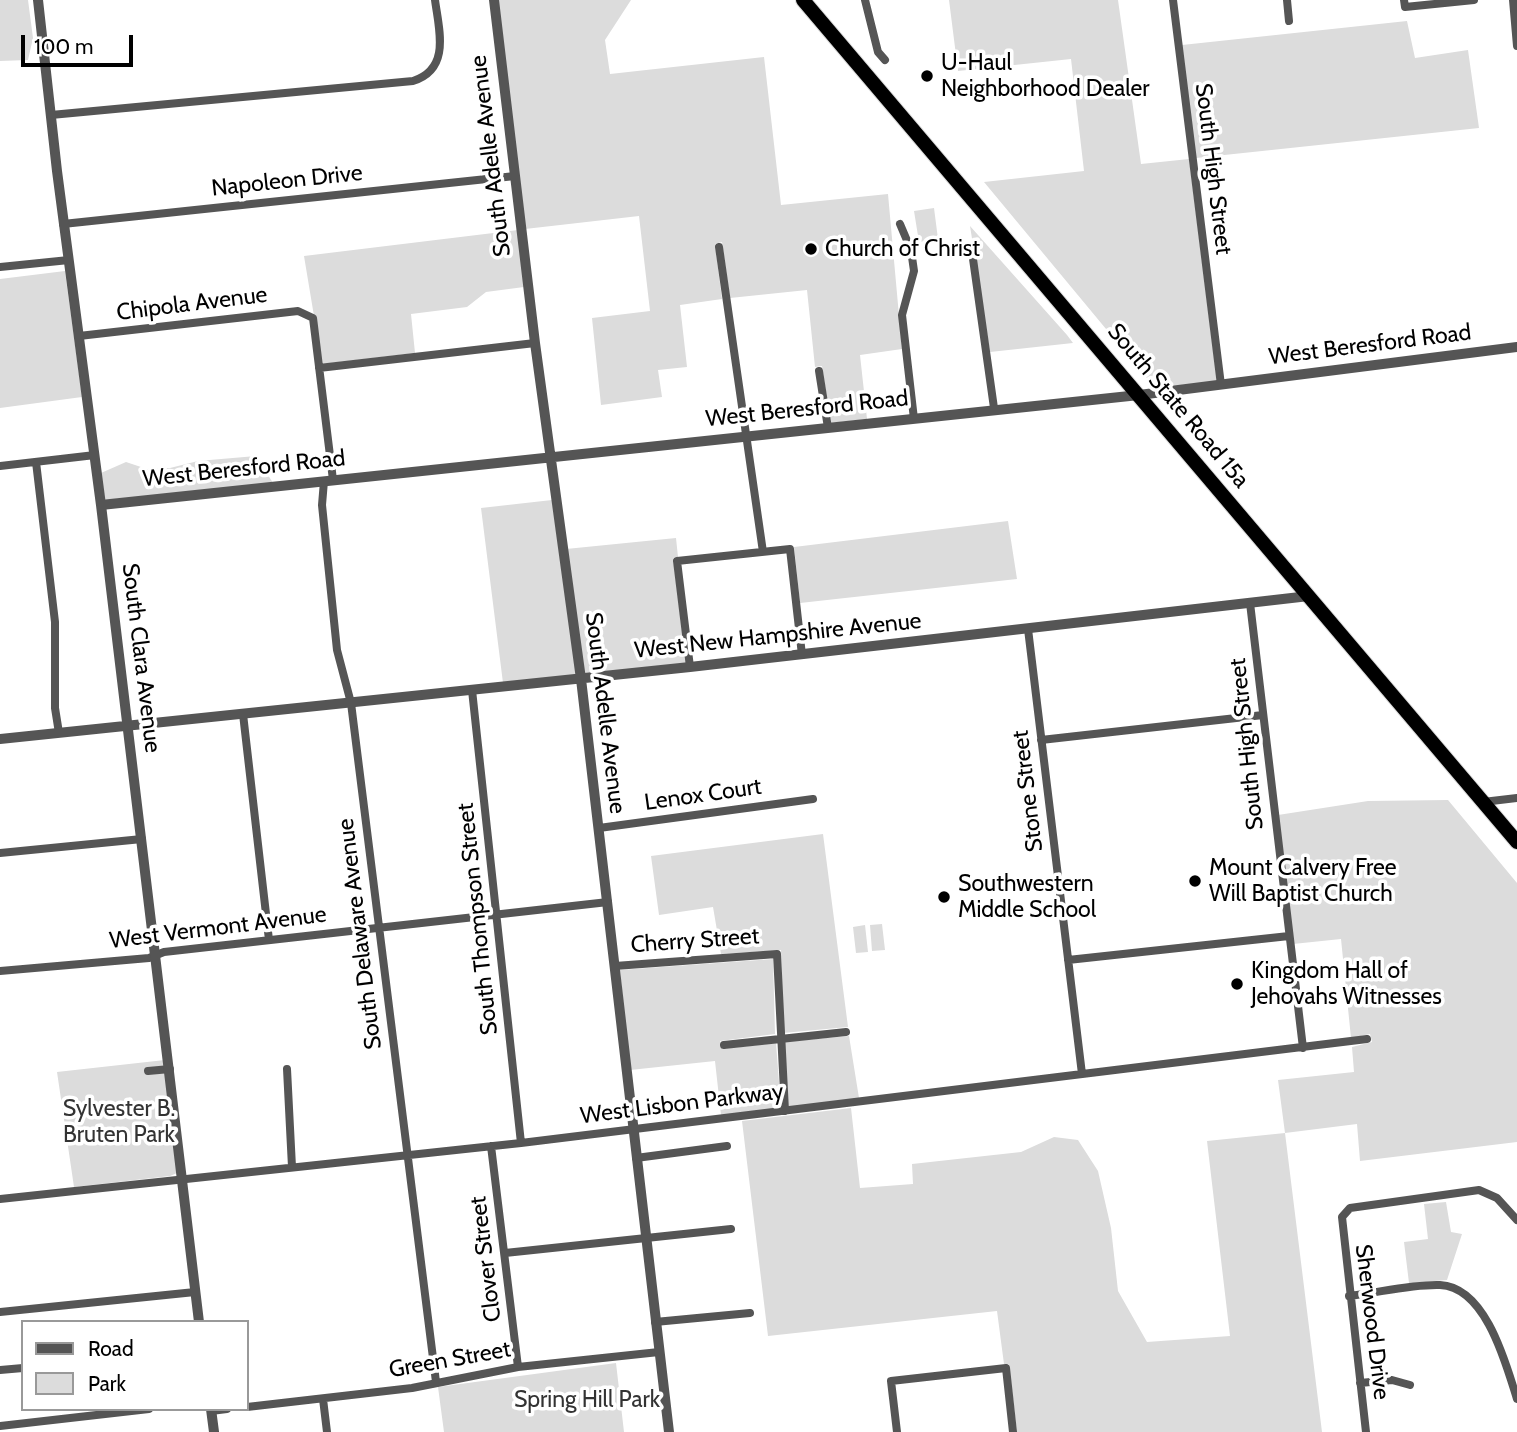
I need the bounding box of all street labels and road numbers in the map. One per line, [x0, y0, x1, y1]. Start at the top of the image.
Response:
street label: South Adelle Avenue [465, 54, 517, 258]
street label: South High Street [1189, 82, 1237, 256]
street label: Napoleon Drive [210, 159, 364, 203]
street label: Chipola Avenue [115, 281, 269, 327]
street label: South State Road 15a [1101, 318, 1255, 494]
street label: West Beresford Road [1267, 319, 1473, 371]
street label: West Beresford Road [704, 385, 910, 433]
street label: West Beresford Road [141, 445, 347, 493]
street label: South Clara Avenue [116, 562, 166, 754]
street label: West New Hampshire Avenue [633, 607, 923, 665]
street label: South Adelle Avenue [579, 611, 631, 815]
street label: South High Street [1224, 657, 1270, 831]
street label: Stone Street [1007, 729, 1049, 853]
street label: Lenox Court [643, 773, 763, 817]
street label: South Thompson Street [452, 802, 504, 1036]
street label: South Delaware Avenue [332, 817, 388, 1051]
street label: West Vermont Avenue [108, 901, 328, 955]
street label: Cherry Street [630, 923, 760, 959]
street label: West Lisbon Parkway [579, 1078, 785, 1130]
street label: Clover Street [465, 1195, 507, 1323]
street label: Sherwood Drive [1349, 1243, 1395, 1401]
street label: Green Street [387, 1336, 513, 1384]

